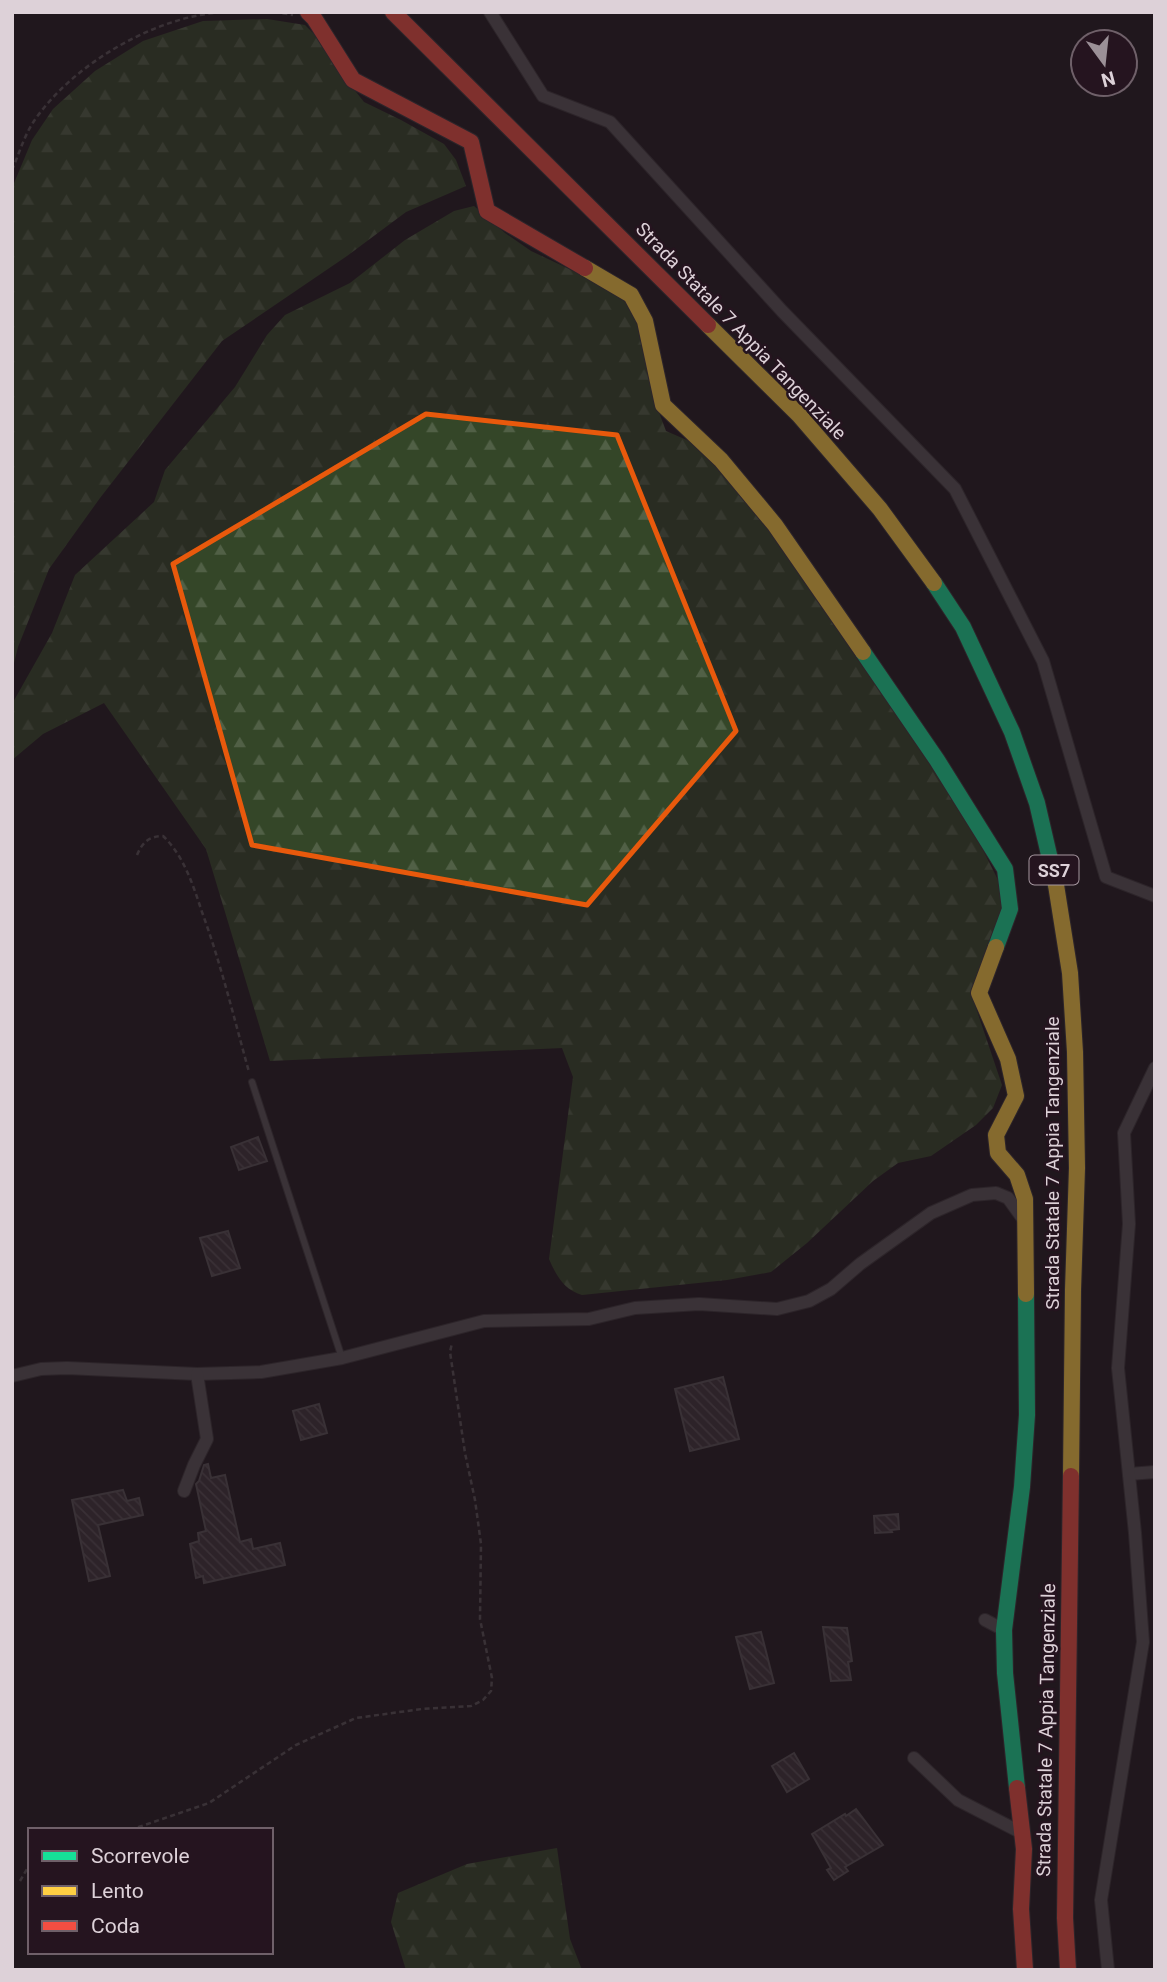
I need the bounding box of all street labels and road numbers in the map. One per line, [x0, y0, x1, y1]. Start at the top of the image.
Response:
street label: Strada Statale 7 Appia Tangenziale [631, 218, 851, 444]
road number: SS7 [1030, 856, 1078, 884]
street label: Strada Statale 7 Appia Tangenziale [1041, 1016, 1064, 1310]
street label: Strada Statale 7 Appia Tangenziale [1032, 1583, 1060, 1877]

